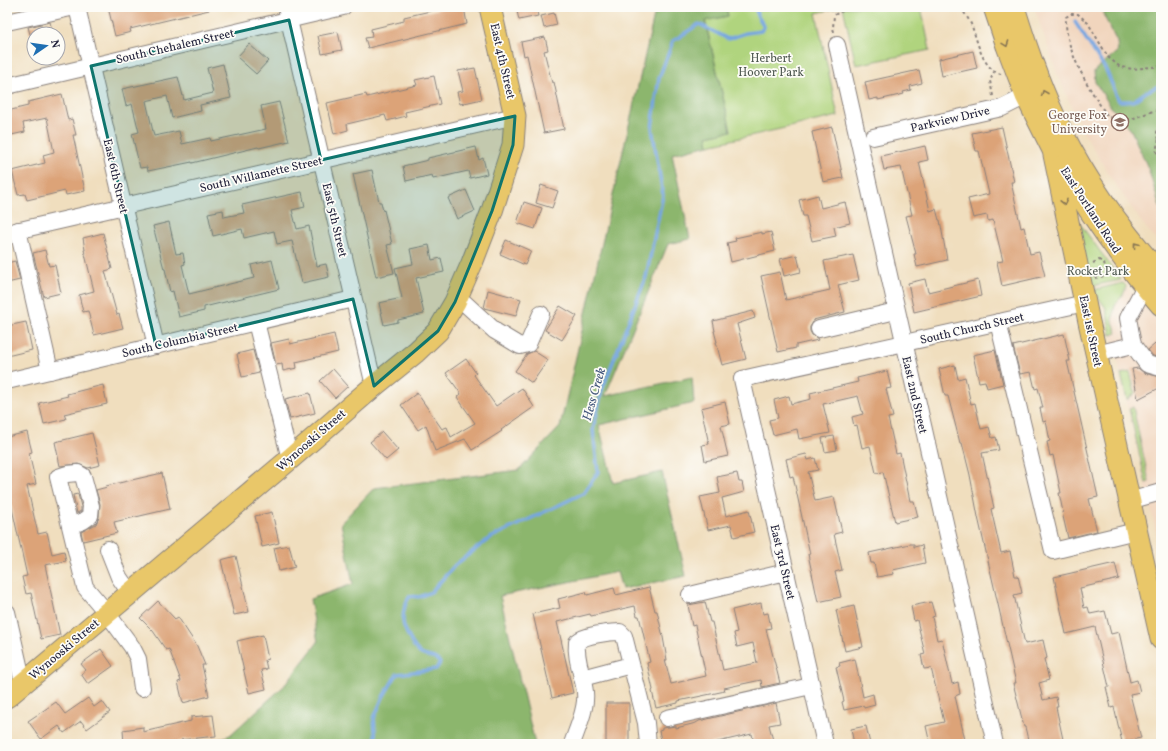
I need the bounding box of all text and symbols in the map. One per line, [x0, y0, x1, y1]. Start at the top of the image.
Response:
street label: East 4th Street [486, 22, 519, 101]
north arrow [26, 26, 66, 66]
street label: South Chehalem Street [114, 26, 236, 68]
text: N [46, 39, 62, 50]
one-way arrow [1002, 40, 1010, 47]
park label: Herbert Hoover Park [738, 51, 804, 81]
one-way arrow [1041, 89, 1049, 96]
street label: Parkview Drive [909, 103, 992, 137]
place label: George Fox University [1048, 108, 1108, 138]
school or university icon: George Fox University [1110, 112, 1130, 132]
street label: East 6th Street [99, 137, 131, 215]
street label: South Willamette Street [198, 153, 324, 197]
street label: East Portland Road [1056, 164, 1124, 257]
street label: East 5th Street [318, 181, 350, 259]
one-way arrow [1059, 198, 1067, 205]
one-way arrow [1134, 243, 1141, 250]
park label: Rocket Park [1067, 264, 1130, 280]
street label: East 1st Street [1075, 294, 1105, 368]
street label: South Church Street [919, 309, 1026, 349]
street label: South Columbia Street [121, 320, 240, 362]
street label: East 2nd Street [897, 355, 931, 436]
water label: Hess Creek [579, 366, 611, 423]
street label: Wynooski Street [274, 406, 350, 475]
street label: East 3rd Street [766, 523, 798, 601]
street label: Wynooski Street [26, 616, 103, 684]

